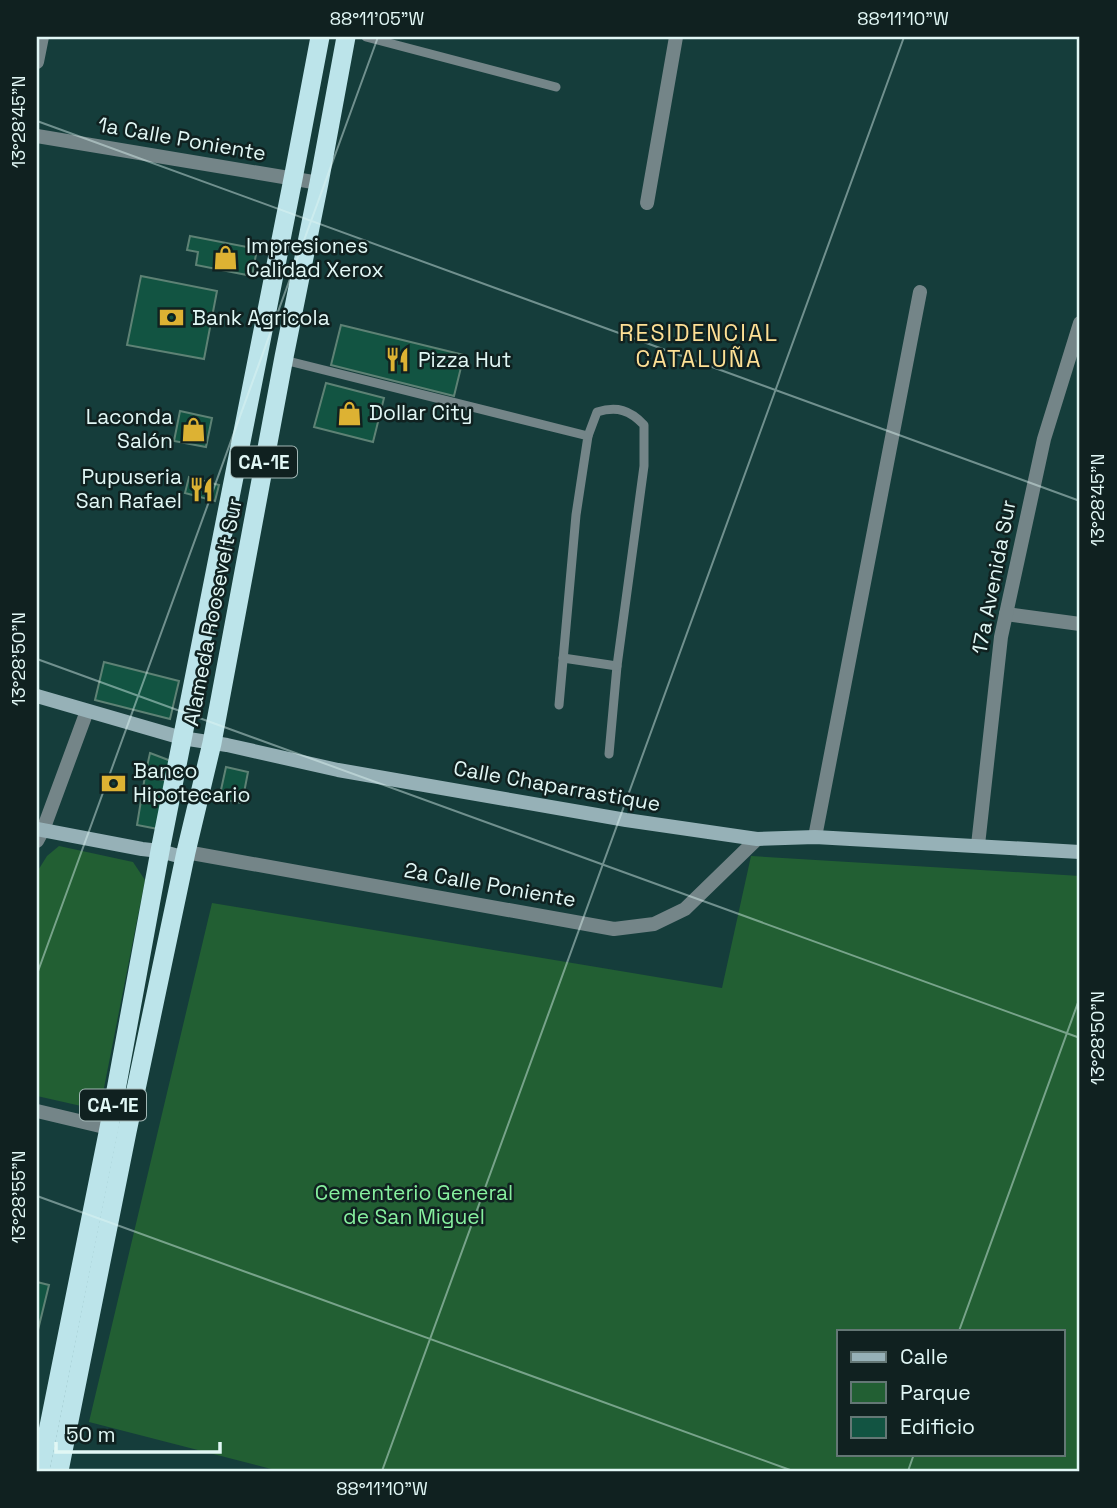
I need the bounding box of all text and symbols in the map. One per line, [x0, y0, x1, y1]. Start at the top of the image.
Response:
text: 88°11'05"W [330, 7, 425, 30]
text: 88°11'10"W [857, 7, 949, 30]
text: 13°28'45"N [7, 76, 30, 168]
street label: 1a Calle Poniente [96, 110, 268, 167]
place label: Impresiones Calidad Xerox [246, 232, 384, 283]
shop icon: Impresiones Calidad Xerox [212, 244, 240, 272]
bank icon: Bank Agricola [158, 304, 186, 332]
place label: Bank Agricola [192, 304, 330, 331]
district label: RESIDENCIAL CATALUÑA [619, 318, 779, 374]
restaurant icon: Pizza Hut [384, 346, 412, 374]
place label: Pizza Hut [418, 346, 511, 373]
shop icon: Dollar City [335, 399, 363, 427]
place label: Dollar City [369, 399, 473, 426]
place label: Laconda Salón [86, 403, 173, 454]
shop icon: Laconda Salón [179, 415, 207, 443]
road number: CA-1E [231, 446, 297, 477]
text: 13°28'45"N [1086, 454, 1109, 546]
place label: Pupuseria San Rafael [76, 463, 182, 514]
restaurant icon: Pupuseria San Rafael [188, 475, 216, 503]
street label: Alameda Roosevelt Sur [177, 496, 248, 728]
street label: 17a Avenida Sur [965, 497, 1022, 656]
text: 13°28'50"N [7, 612, 30, 706]
street label: Calle Chaparrastique [452, 754, 663, 817]
place label: Banco Hipotecario [133, 757, 250, 808]
bank icon: Banco Hipotecario [99, 769, 127, 797]
street label: 2a Calle Poniente [402, 856, 578, 913]
text: 13°28'50"N [1086, 991, 1109, 1085]
road number: CA-1E [80, 1090, 146, 1120]
text: 13°28'55"N [7, 1150, 30, 1244]
park label: Cementerio General de San Miguel [315, 1179, 513, 1230]
legend [837, 1330, 1064, 1456]
text: Calle [900, 1343, 948, 1370]
text: Parque [900, 1379, 971, 1406]
scale bar [56, 1410, 220, 1454]
text: Edificio [900, 1413, 975, 1440]
text: 50 m [66, 1421, 116, 1448]
text: 88°11'10"W [336, 1477, 428, 1500]

